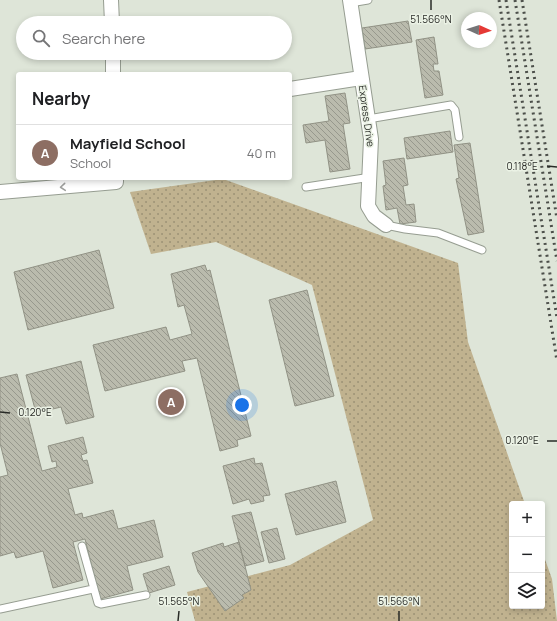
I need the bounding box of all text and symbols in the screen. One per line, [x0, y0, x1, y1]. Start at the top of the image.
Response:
text: 51.566°N [410, 12, 452, 26]
north arrow [461, 12, 497, 48]
search box [16, 16, 292, 60]
icon: search [30, 27, 52, 49]
text: Search here [62, 28, 145, 49]
street label: Express Drive [356, 84, 378, 148]
text: Nearby [32, 87, 90, 110]
text: Mayfield School [70, 133, 186, 154]
text: A [41, 144, 49, 162]
text: 40 m [247, 144, 276, 162]
text: School [70, 154, 111, 172]
text: 0.118°E [506, 159, 538, 173]
one-way arrow [60, 182, 66, 191]
pin: A [158, 387, 184, 417]
your location [232, 395, 252, 415]
text: 0.120°E [18, 405, 52, 419]
text: 0.120°E [505, 433, 539, 447]
map controls [509, 501, 545, 609]
button: + [509, 501, 545, 537]
button: − [509, 537, 545, 573]
button: layers [509, 573, 545, 609]
text: 51.565°N [159, 594, 200, 608]
text: 51.566°N [378, 594, 420, 608]

